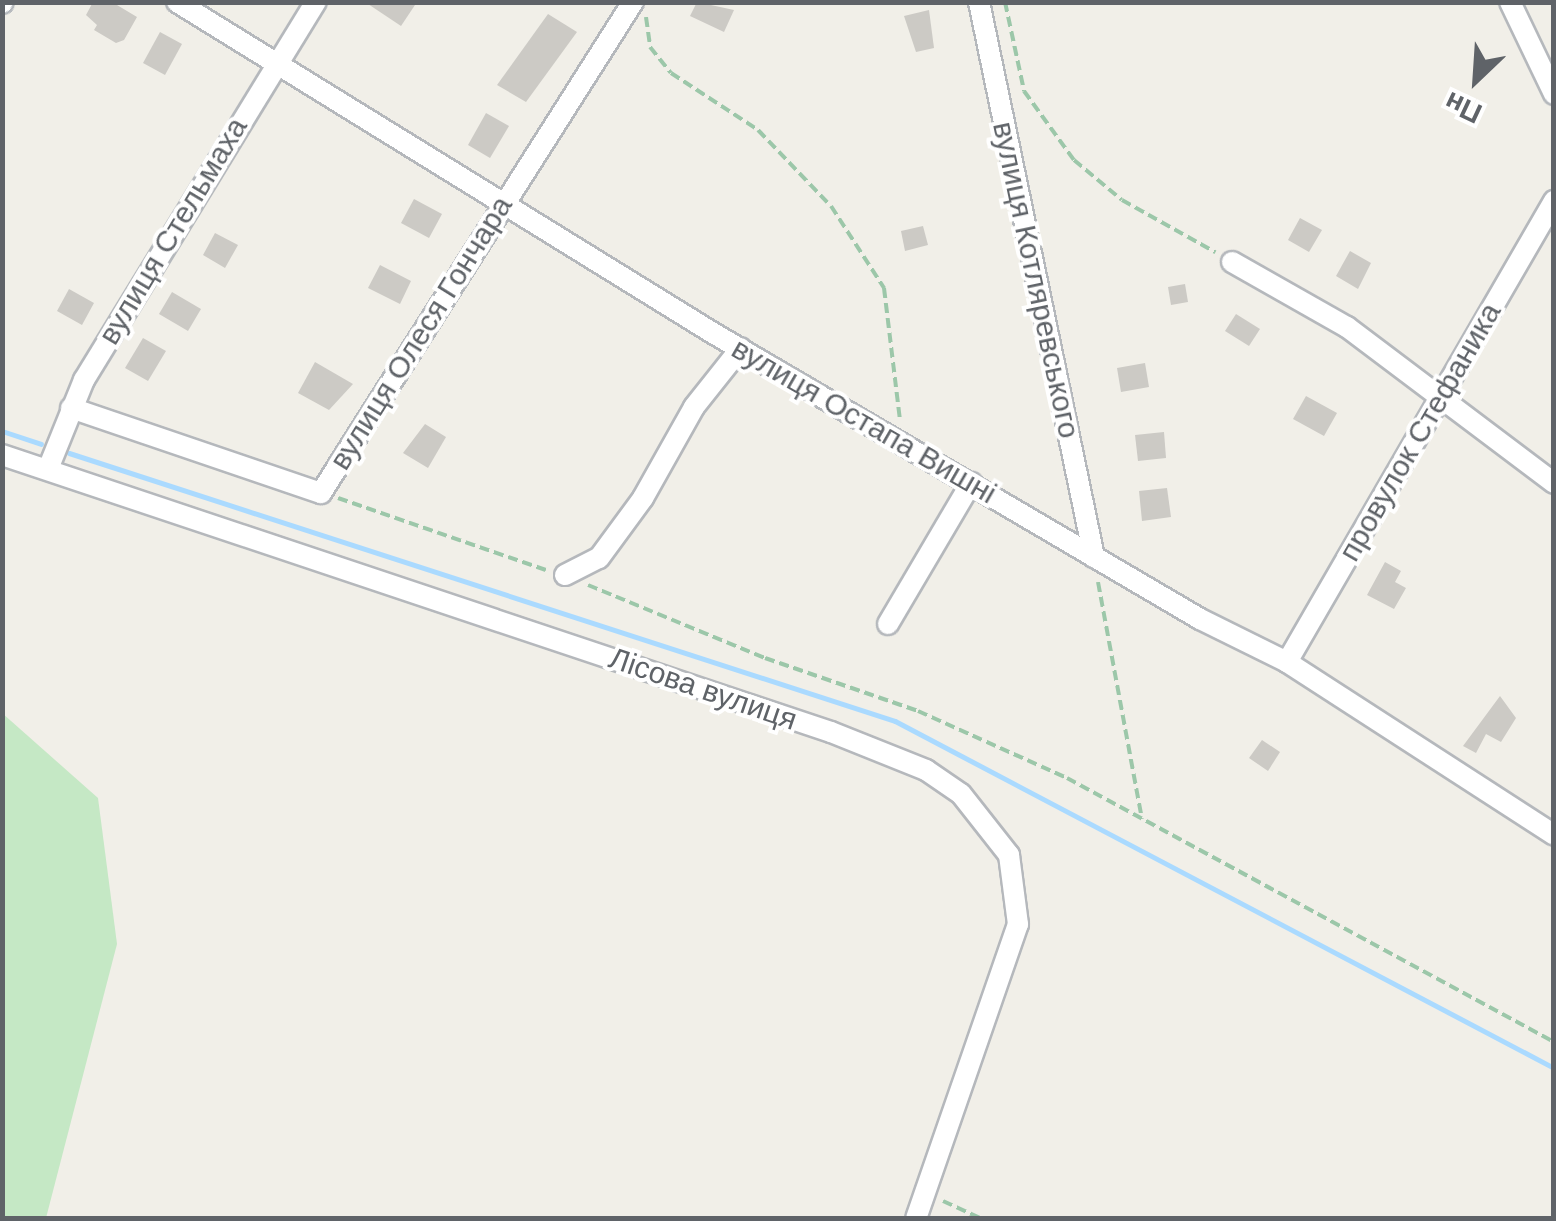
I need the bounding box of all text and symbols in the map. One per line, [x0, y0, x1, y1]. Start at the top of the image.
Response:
north arrow [1426, 30, 1526, 130]
text: Пн [1440, 86, 1486, 130]
street label: вулиця Стельмаха [91, 111, 255, 351]
street label: вулиця Котляревського [985, 118, 1087, 442]
street label: вулиця Олеся Гончара [322, 190, 520, 476]
street label: провулок Стефаника [1331, 297, 1509, 567]
street label: вулиця Остапа Вишні [725, 331, 1003, 511]
street label: Лісова вулиця [604, 640, 802, 738]

